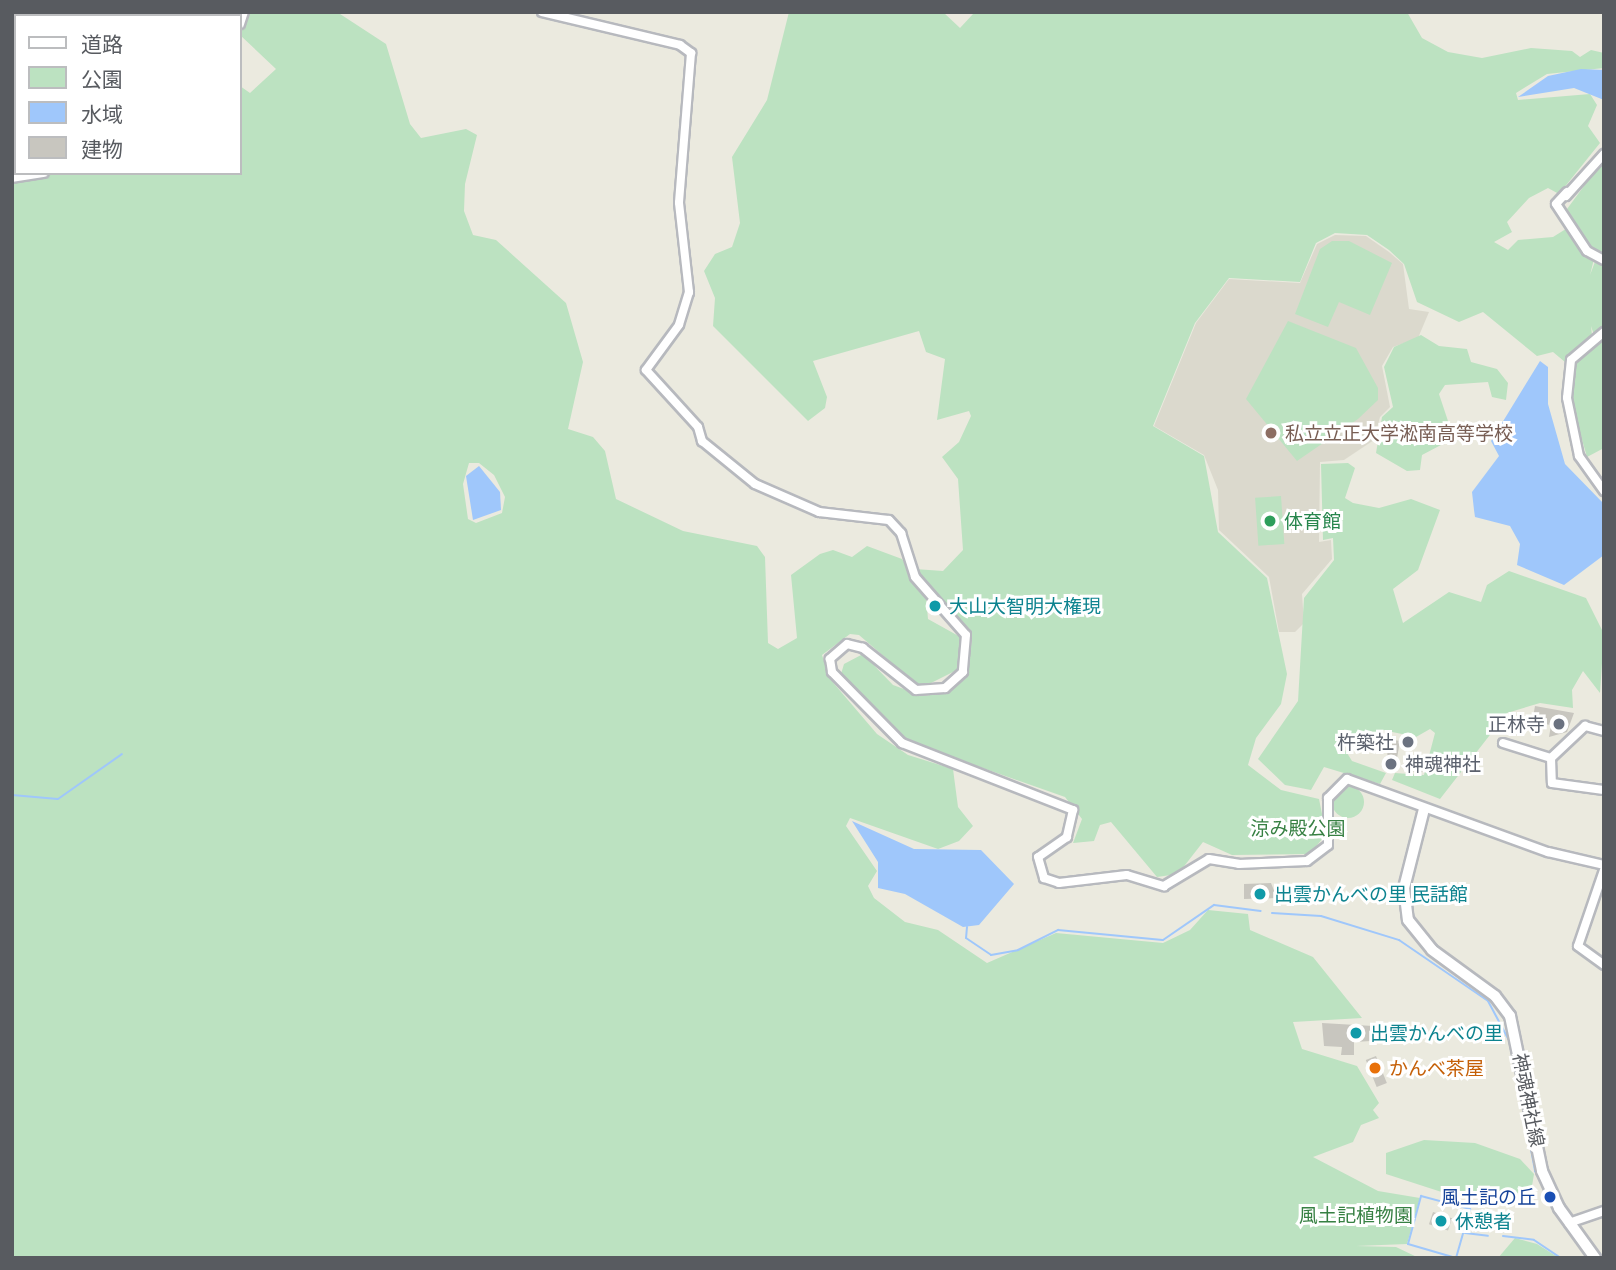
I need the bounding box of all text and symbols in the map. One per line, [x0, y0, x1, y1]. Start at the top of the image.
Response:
legend [14, 14, 242, 175]
text: 道路 [81, 31, 123, 56]
text: 公園 [81, 66, 123, 91]
text: 水域 [81, 101, 123, 126]
text: 建物 [81, 136, 123, 161]
place label: 私立立正大学淞南高等学校 [1285, 422, 1513, 444]
marker: 私立立正大学淞南高等学校 [1263, 425, 1279, 441]
place label: 体育館 [1284, 510, 1341, 532]
marker: 体育館 [1262, 513, 1278, 529]
place label: 大山大智明大権現 [949, 595, 1101, 617]
marker: 大山大智明大権現 [927, 598, 943, 614]
place label: 正林寺 [1488, 713, 1545, 735]
marker: 正林寺 [1551, 716, 1567, 732]
place label: 杵築社 [1337, 731, 1394, 753]
marker: 杵築社 [1400, 734, 1416, 750]
place label: 神魂神社 [1405, 753, 1481, 775]
marker: 神魂神社 [1383, 756, 1399, 772]
park label: 涼み殿公園 [1251, 817, 1345, 839]
place label: 出雲かんべの里 民話館 [1274, 883, 1468, 905]
marker: 出雲かんべの里 民話館 [1252, 886, 1268, 902]
place label: 出雲かんべの里 [1370, 1022, 1503, 1044]
marker: 出雲かんべの里 [1348, 1025, 1364, 1041]
street label: 神魂神社線 [1509, 1051, 1549, 1149]
place label: かんべ茶屋 [1389, 1057, 1484, 1079]
marker: かんべ茶屋 [1367, 1060, 1383, 1076]
place label: 風土記の丘 [1441, 1186, 1536, 1208]
marker: 風土記の丘 [1542, 1189, 1558, 1205]
park label: 風土記植物園 [1299, 1204, 1413, 1226]
place label: 休憩者 [1455, 1210, 1512, 1232]
marker: 休憩者 [1433, 1213, 1449, 1229]

